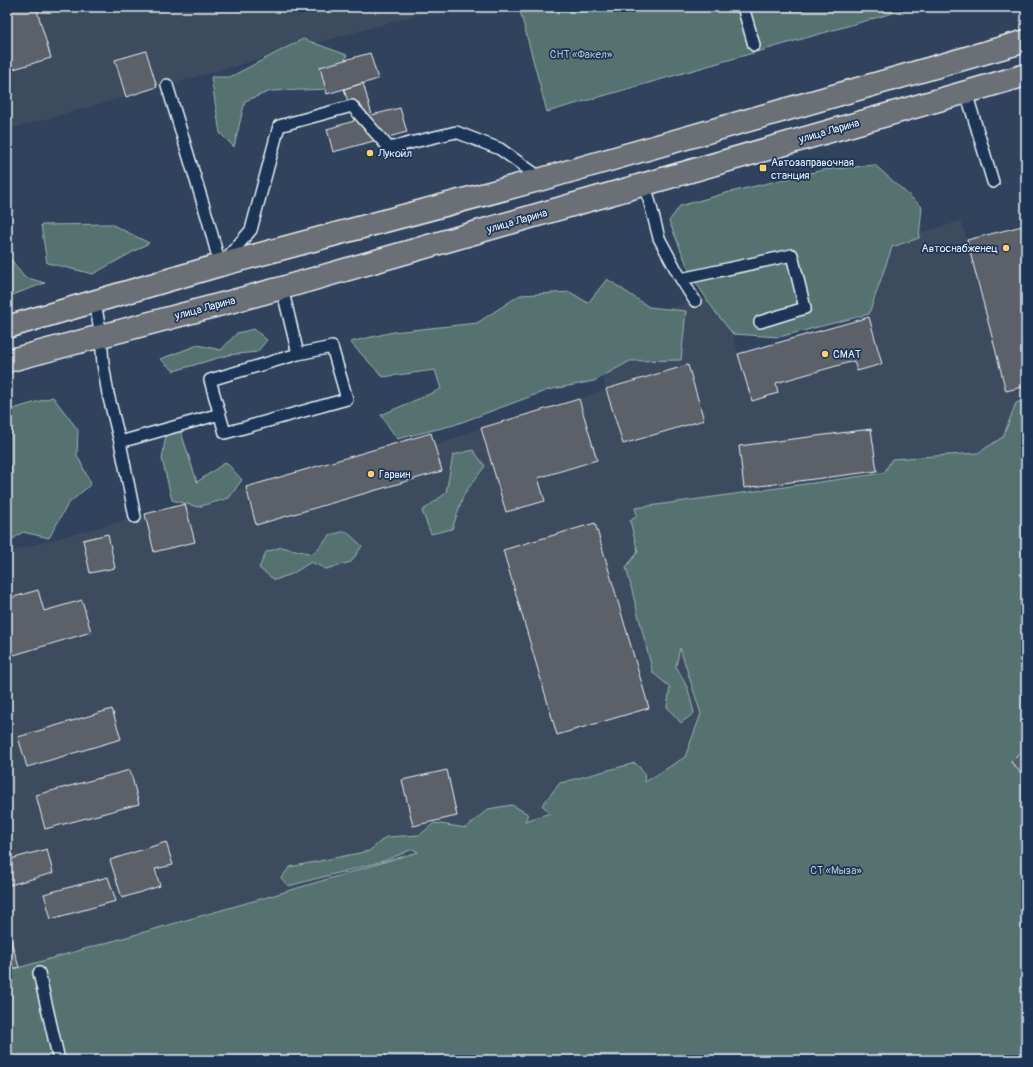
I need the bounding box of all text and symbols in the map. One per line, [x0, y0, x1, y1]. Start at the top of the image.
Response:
park label: СНТ «Факел» [550, 48, 613, 61]
street label: улица Ларина [796, 116, 861, 146]
place label: Лукойл [377, 147, 412, 160]
marker: Лукойл [365, 148, 375, 158]
place label: Автозаправочная станция [771, 156, 854, 182]
marker: Автозаправочная станция [758, 163, 768, 173]
street label: улица Ларина [484, 206, 549, 236]
place label: Автоснабженец [922, 242, 998, 255]
marker: Автоснабженец [1001, 243, 1011, 253]
street label: улица Ларина [172, 294, 237, 323]
place label: СМАТ [833, 348, 861, 361]
marker: СМАТ [820, 349, 830, 359]
place label: Гарвин [379, 468, 410, 481]
marker: Гарвин [366, 469, 376, 479]
park label: СТ «Мыза» [810, 864, 862, 877]

